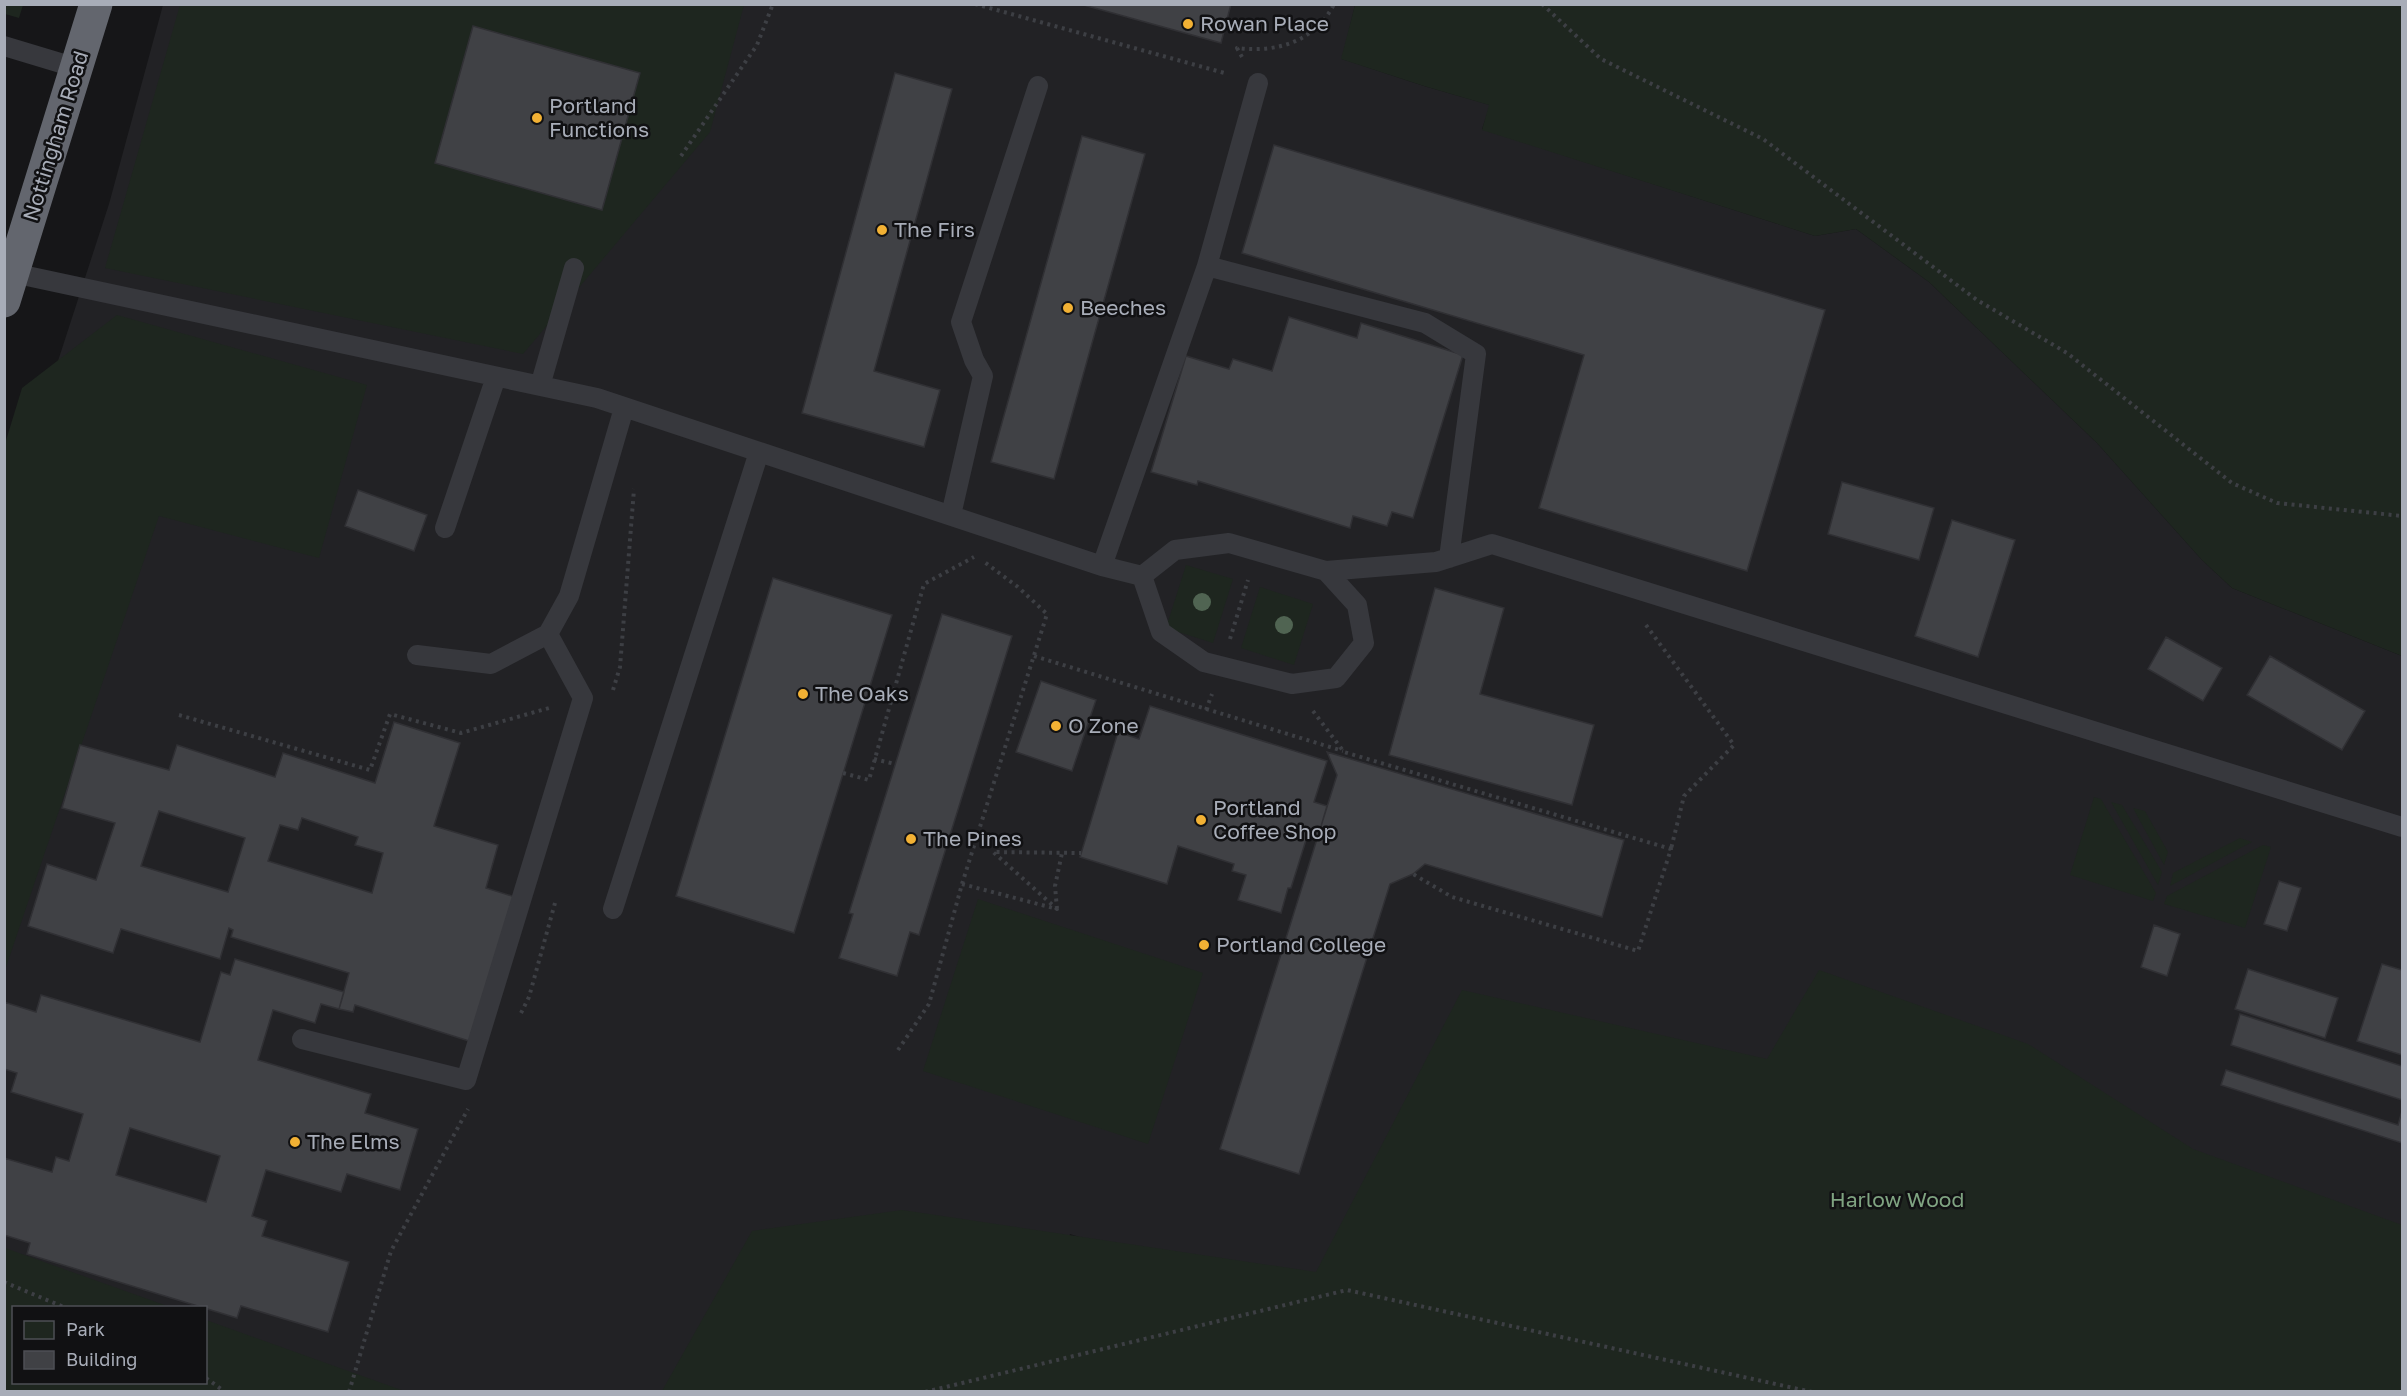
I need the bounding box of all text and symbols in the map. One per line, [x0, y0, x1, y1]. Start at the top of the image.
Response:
place label: Rowan Place [1200, 10, 1329, 36]
marker: Rowan Place [1181, 17, 1195, 31]
street label: Nottingham Road [17, 47, 93, 224]
place label: Portland Functions [549, 92, 649, 142]
marker: Portland Functions [530, 111, 544, 125]
place label: The Firs [894, 216, 975, 242]
marker: The Firs [875, 223, 889, 237]
place label: Beeches [1080, 294, 1166, 320]
marker: Beeches [1061, 301, 1075, 315]
place label: The Oaks [815, 680, 909, 706]
marker: The Oaks [796, 687, 810, 701]
place label: O Zone [1068, 712, 1139, 738]
marker: O Zone [1049, 719, 1063, 733]
place label: Portland Coffee Shop [1213, 794, 1336, 844]
marker: Portland Coffee Shop [1194, 813, 1208, 827]
place label: The Pines [923, 825, 1022, 851]
marker: The Pines [904, 832, 918, 846]
place label: Portland College [1216, 931, 1386, 957]
marker: Portland College [1197, 938, 1211, 952]
place label: The Elms [307, 1128, 400, 1154]
marker: The Elms [288, 1135, 302, 1149]
park label: Harlow Wood [1830, 1186, 1964, 1212]
legend [12, 1306, 207, 1384]
text: Park [66, 1318, 105, 1340]
text: Building [66, 1348, 137, 1370]

